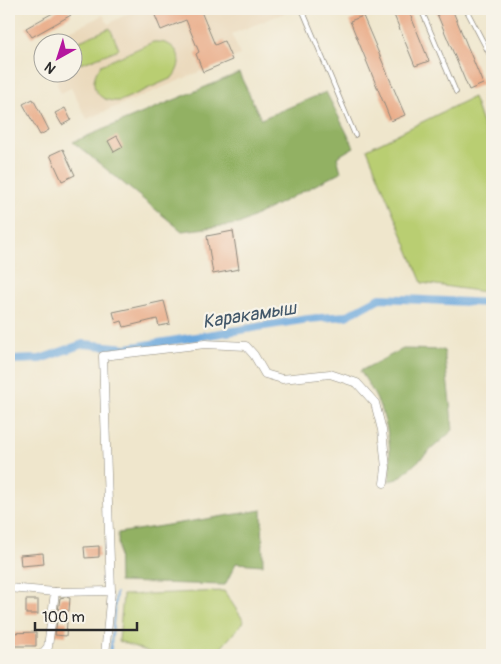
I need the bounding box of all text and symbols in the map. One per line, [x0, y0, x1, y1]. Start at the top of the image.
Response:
north arrow [32, 32, 82, 82]
text: N [41, 58, 59, 77]
water label: Каракамыш [201, 296, 299, 334]
scale bar [35, 599, 138, 631]
text: 100 m [42, 608, 85, 627]

